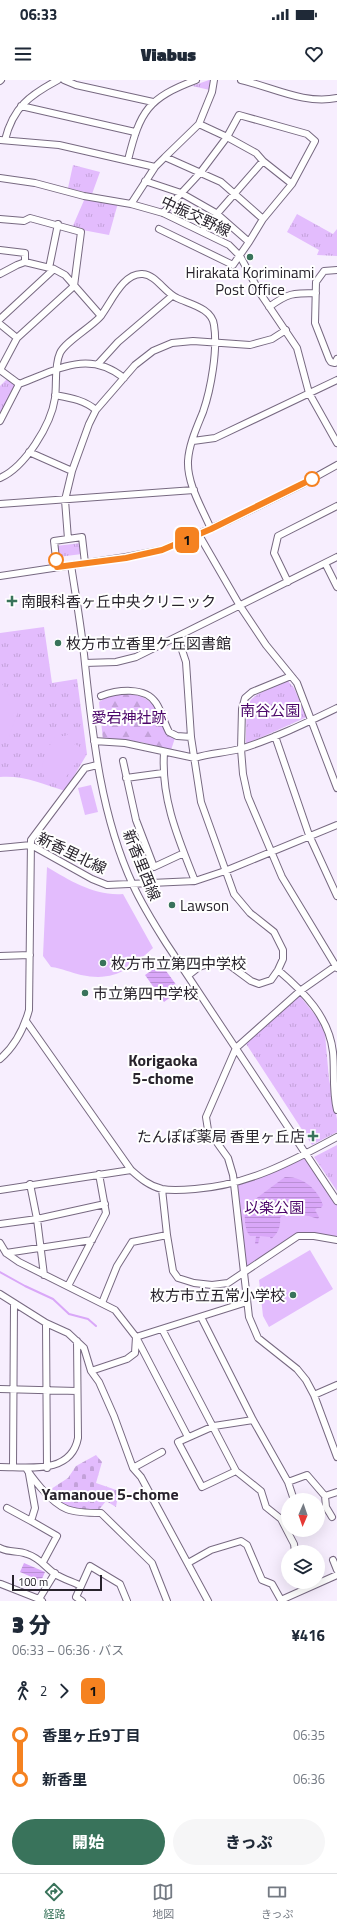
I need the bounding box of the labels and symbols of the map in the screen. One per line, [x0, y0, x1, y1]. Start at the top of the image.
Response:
street label: 中振交野線 [157, 190, 235, 242]
marker: Hirakata Koriminami Post Office [245, 252, 255, 262]
place label: Hirakata Koriminami Post Office [186, 261, 314, 301]
unlabelled marker [304, 471, 320, 487]
line badge: 1 [174, 527, 200, 553]
unlabelled marker [48, 552, 64, 568]
place label: 南眼科香ヶ丘中央クリニック [21, 590, 216, 613]
marker: 南眼科香ヶ丘中央クリニック [6, 595, 18, 607]
place label: 枚方市立香里ケ丘図書館 [66, 632, 231, 655]
marker: 枚方市立香里ケ丘図書館 [53, 638, 63, 648]
park label: 南谷公園 [240, 699, 300, 722]
park label: 愛宕神社跡 [91, 706, 167, 729]
street label: 新香里北線 [33, 826, 111, 880]
street label: 新香里西線 [117, 826, 167, 904]
place label: Lawson [180, 894, 229, 917]
marker: Lawson [167, 900, 177, 910]
place label: 枚方市立第四中学校 [111, 952, 246, 975]
marker: 枚方市立第四中学校 [98, 958, 108, 968]
place label: 市立第四中学校 [93, 982, 198, 1005]
marker: 市立第四中学校 [80, 988, 90, 998]
district label: Korigaoka 5-chome [128, 1048, 198, 1090]
place label: たんぽぽ薬局 香里ヶ丘店 [137, 1125, 305, 1148]
marker: たんぽぽ薬局 香里ヶ丘店 [308, 1131, 318, 1141]
park label: 以楽公園 [244, 1196, 304, 1219]
place label: 枚方市立五常小学校 [150, 1284, 285, 1307]
marker: 枚方市立五常小学校 [288, 1290, 298, 1300]
district label: Yamanoue 5-chome [41, 1482, 179, 1506]
north arrow [281, 1493, 325, 1537]
scale bar [12, 1573, 102, 1592]

